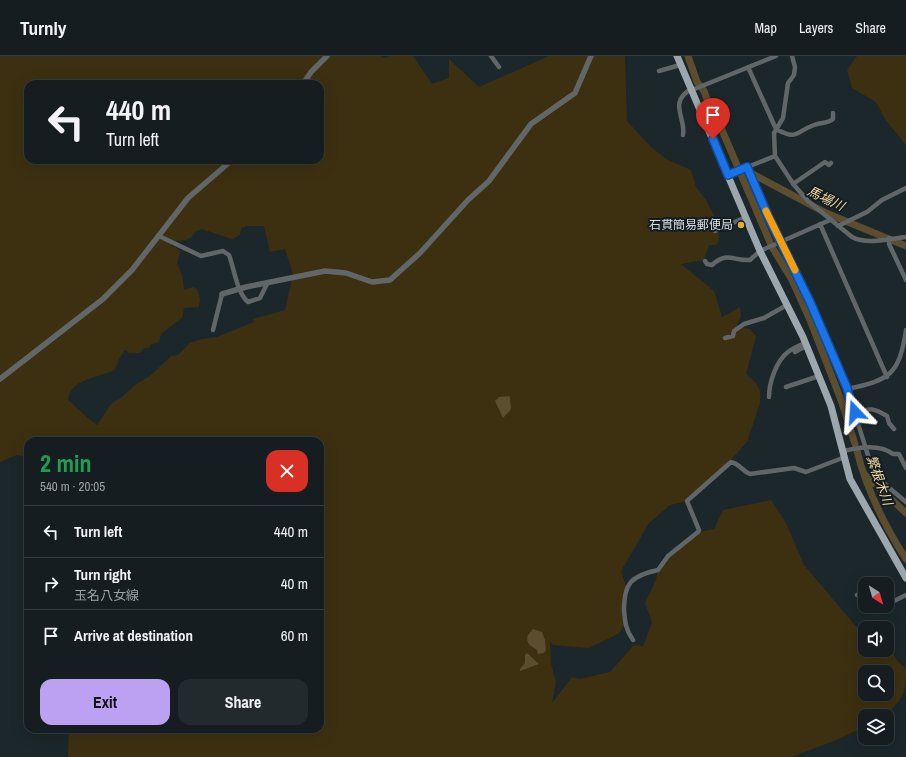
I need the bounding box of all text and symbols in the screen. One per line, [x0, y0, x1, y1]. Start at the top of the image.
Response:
text: Turnly [20, 15, 66, 41]
text: Map [755, 19, 777, 37]
text: Layers [799, 19, 833, 37]
text: Share [855, 19, 886, 37]
text: 440 m [106, 91, 171, 129]
icon: left [40, 96, 92, 148]
pin [696, 98, 730, 139]
icon: arrive [702, 104, 724, 126]
text: Turn left [106, 127, 159, 152]
water label: 馬場川 [805, 182, 849, 216]
place label: 石貫簡易郵便局 [649, 217, 733, 233]
marker: 石貫簡易郵便局 [736, 220, 746, 230]
position arrow [834, 391, 876, 433]
text: 2 min [40, 447, 91, 479]
button: close [266, 450, 308, 492]
water label: 繁根木川 [863, 453, 897, 509]
text: 540 m · 20:05 [40, 478, 105, 495]
icon: left [40, 521, 62, 543]
text: Turn left [74, 521, 122, 542]
text: 440 m [274, 521, 308, 542]
text: Turn right [74, 564, 131, 585]
icon: right [40, 573, 62, 595]
text: 40 m [281, 573, 308, 594]
north arrow [858, 577, 894, 613]
map controls [858, 577, 894, 745]
text: 玉名八女線 [74, 587, 139, 604]
button: sound [858, 621, 894, 657]
icon: arrive [40, 625, 62, 647]
text: Arrive at destination [74, 625, 193, 646]
text: 60 m [281, 625, 308, 646]
button: search [858, 665, 894, 701]
button: Exit [40, 679, 170, 725]
button: Share [178, 679, 308, 725]
button: layers [858, 709, 894, 745]

